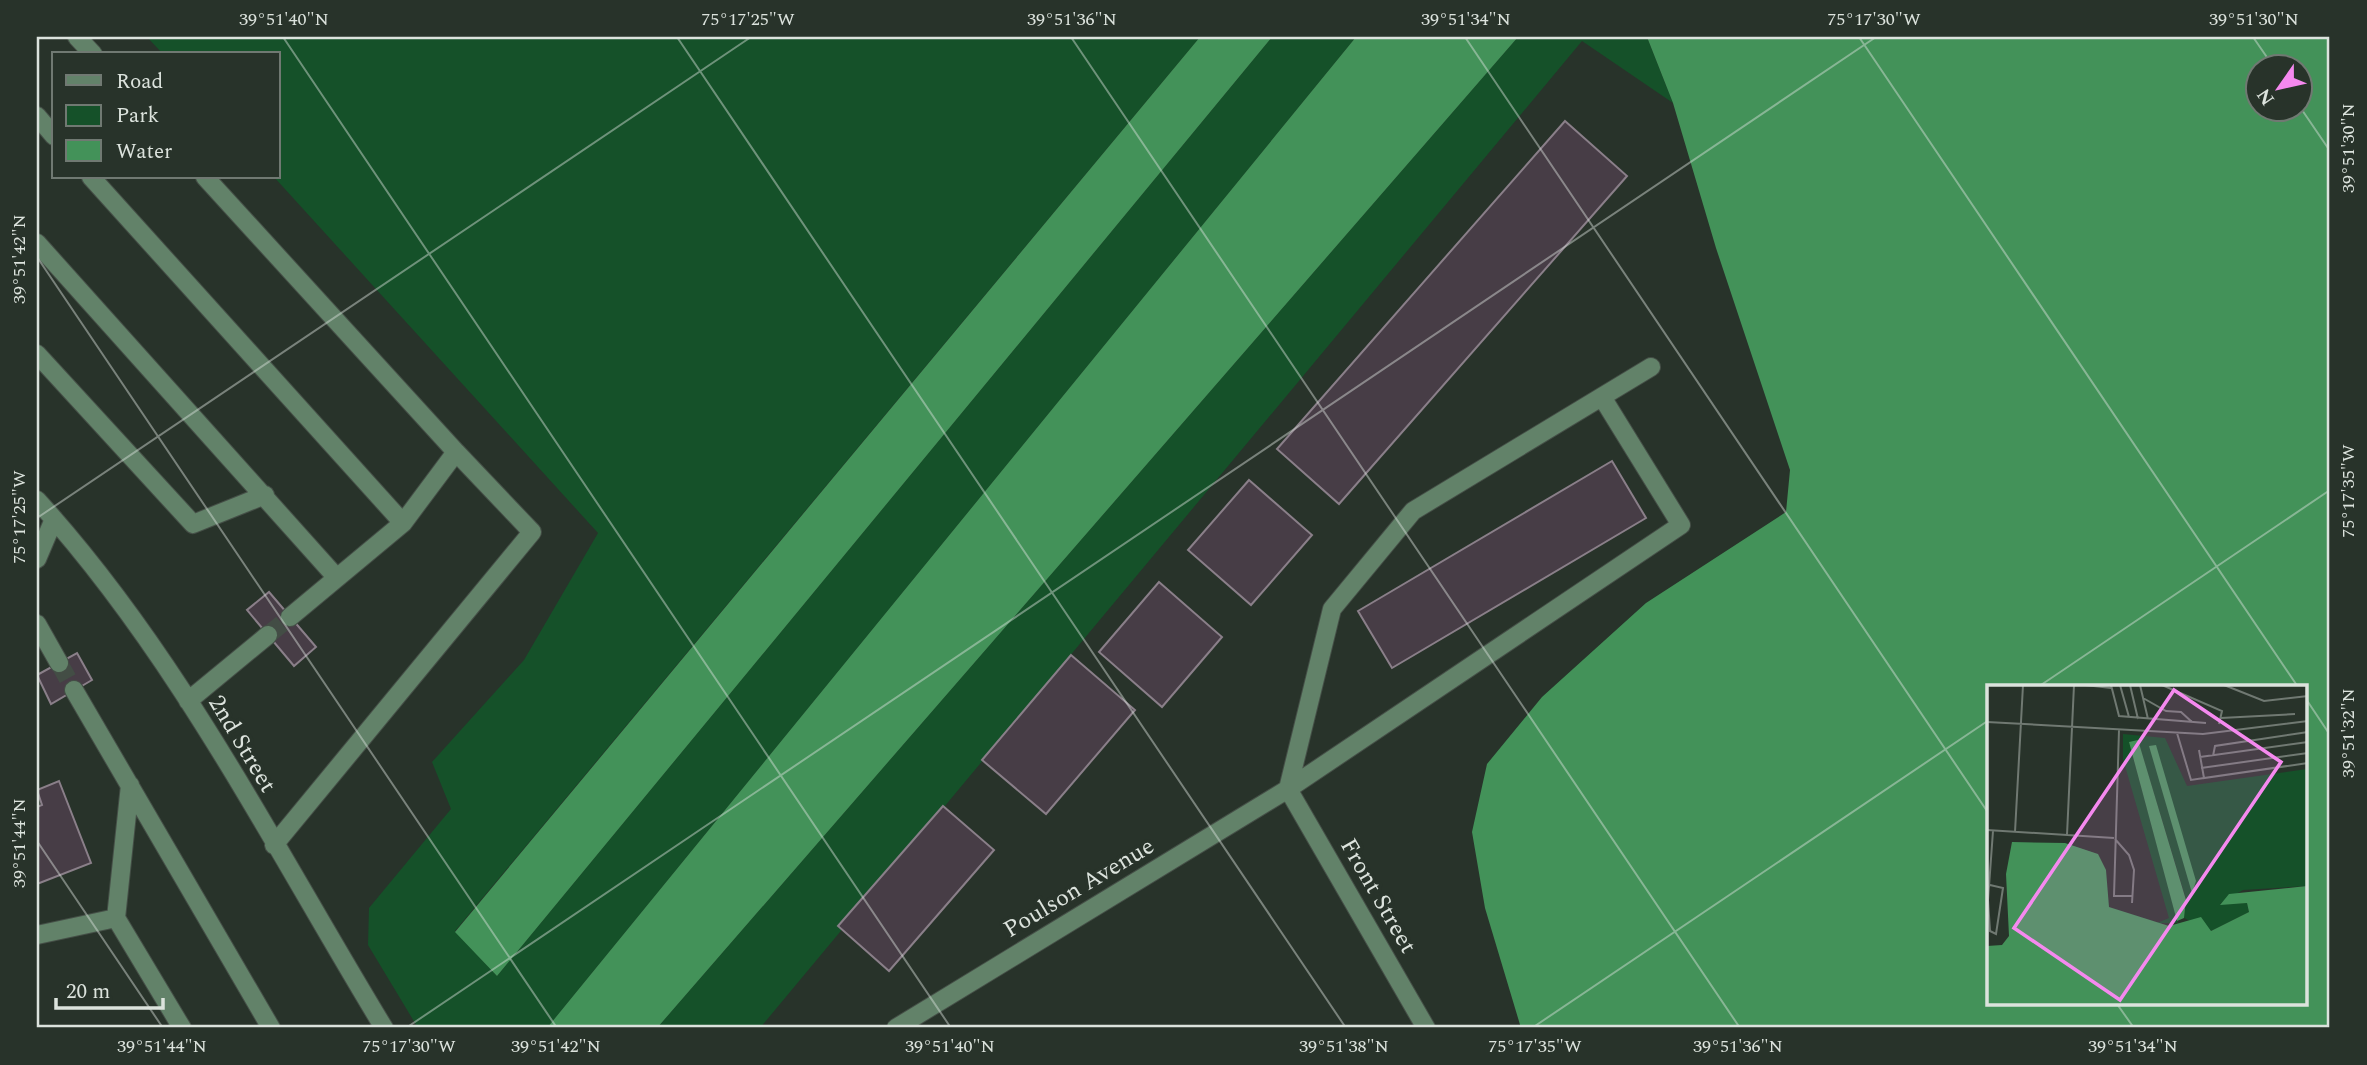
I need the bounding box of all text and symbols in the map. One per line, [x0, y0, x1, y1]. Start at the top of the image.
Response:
text: 39°51'40"N [239, 6, 329, 33]
text: 75°17'25"W [701, 6, 795, 33]
text: 39°51'36"N [1027, 6, 1117, 33]
text: 39°51'34"N [1421, 6, 1511, 33]
text: 75°17'30"W [1827, 6, 1921, 33]
text: 39°51'30"N [2209, 6, 2299, 33]
legend [52, 52, 280, 178]
north arrow [2244, 52, 2314, 122]
text: Road [116, 66, 163, 98]
text: N [2250, 82, 2283, 111]
text: Park [116, 100, 160, 132]
text: 39°51'30"N [2335, 103, 2362, 193]
text: Water [116, 136, 172, 168]
text: 39°51'42"N [6, 214, 33, 304]
text: 75°17'35"W [2335, 444, 2362, 538]
text: 75°17'25"W [6, 470, 33, 564]
inset map [1987, 685, 2308, 1006]
street label: 2nd Street [199, 688, 285, 800]
text: 39°51'32"N [2335, 688, 2362, 778]
text: 39°51'44"N [6, 798, 33, 888]
street label: Poulson Avenue [997, 829, 1161, 947]
street label: Front Street [1330, 832, 1426, 960]
scale bar [56, 967, 163, 1011]
text: 20 m [66, 976, 110, 1008]
text: 39°51'44"N [117, 1033, 207, 1060]
text: 75°17'30"W [362, 1033, 456, 1060]
text: 39°51'42"N [511, 1033, 601, 1060]
text: 39°51'40"N [905, 1033, 995, 1060]
text: 39°51'38"N [1299, 1033, 1389, 1060]
text: 75°17'35"W [1488, 1033, 1582, 1060]
text: 39°51'36"N [1693, 1033, 1783, 1060]
text: 39°51'34"N [2088, 1033, 2178, 1060]

